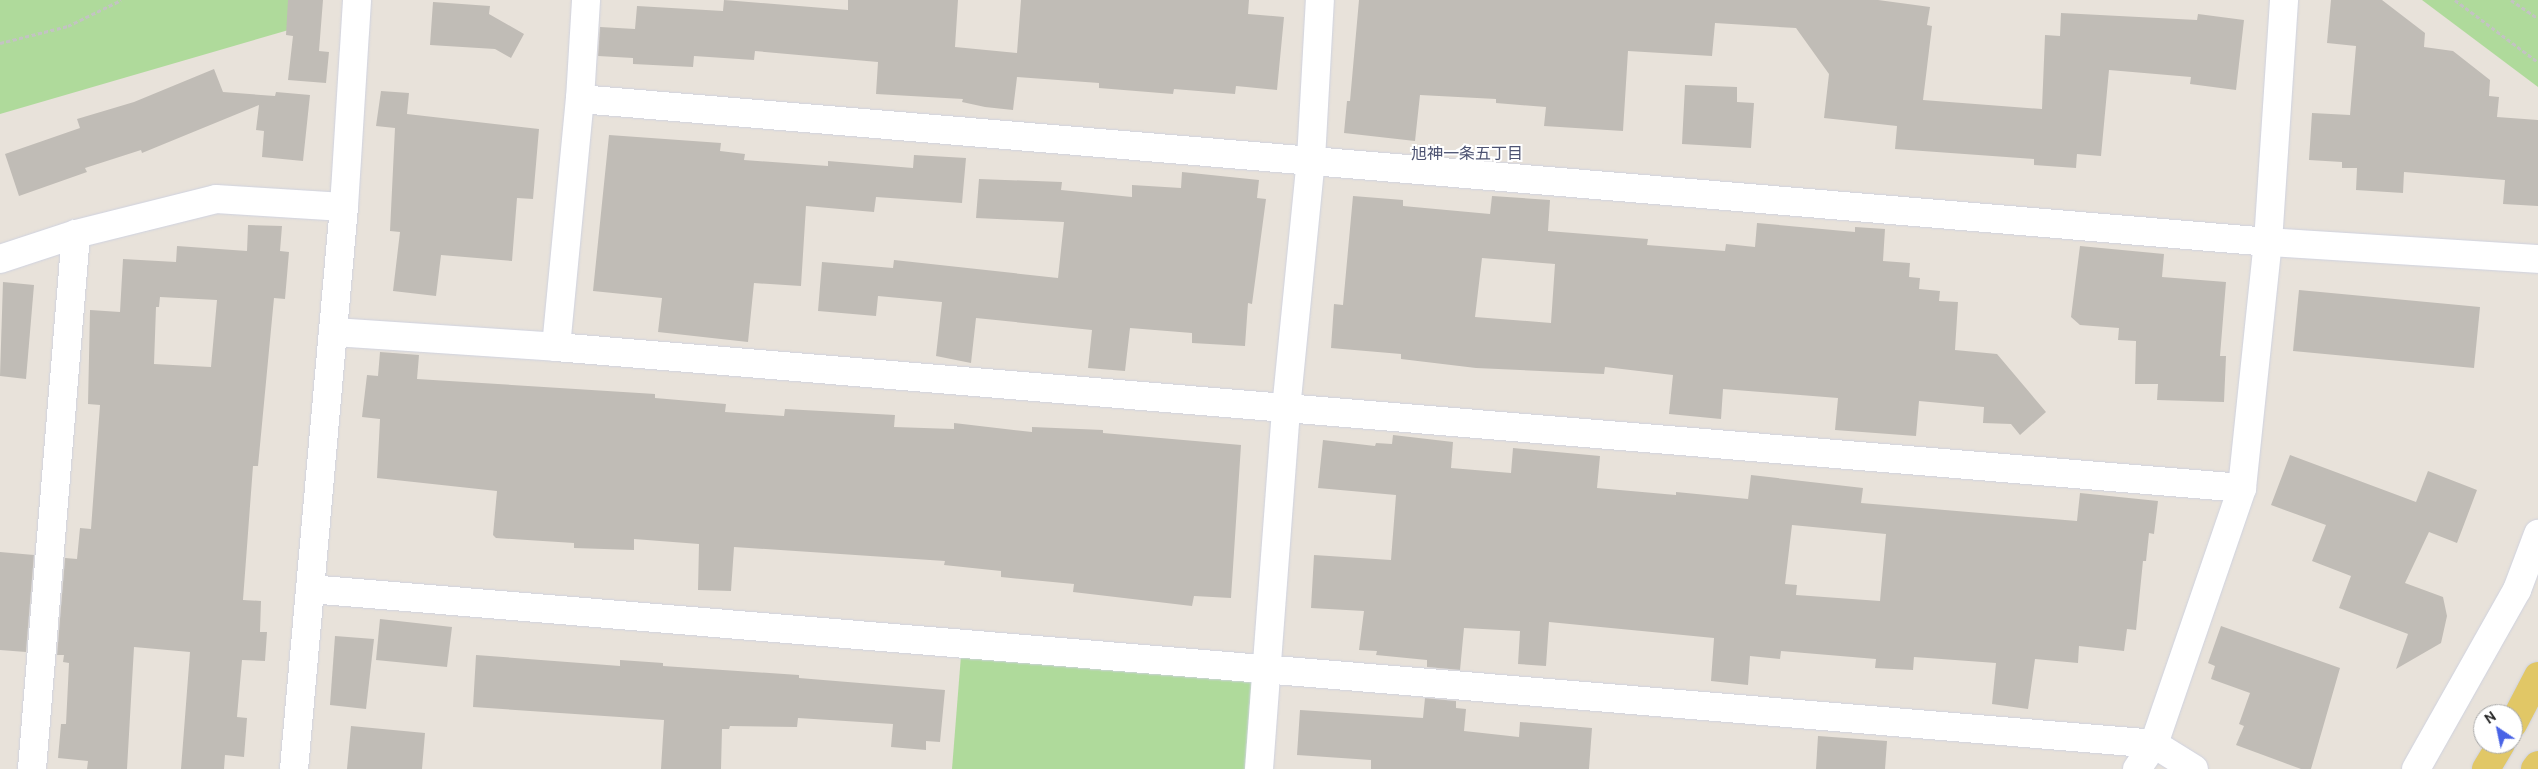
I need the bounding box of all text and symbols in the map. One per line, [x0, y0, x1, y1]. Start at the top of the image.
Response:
district label: 旭神一条五丁目 [1411, 143, 1523, 163]
north arrow [2473, 704, 2523, 754]
text: N [2481, 708, 2499, 727]

